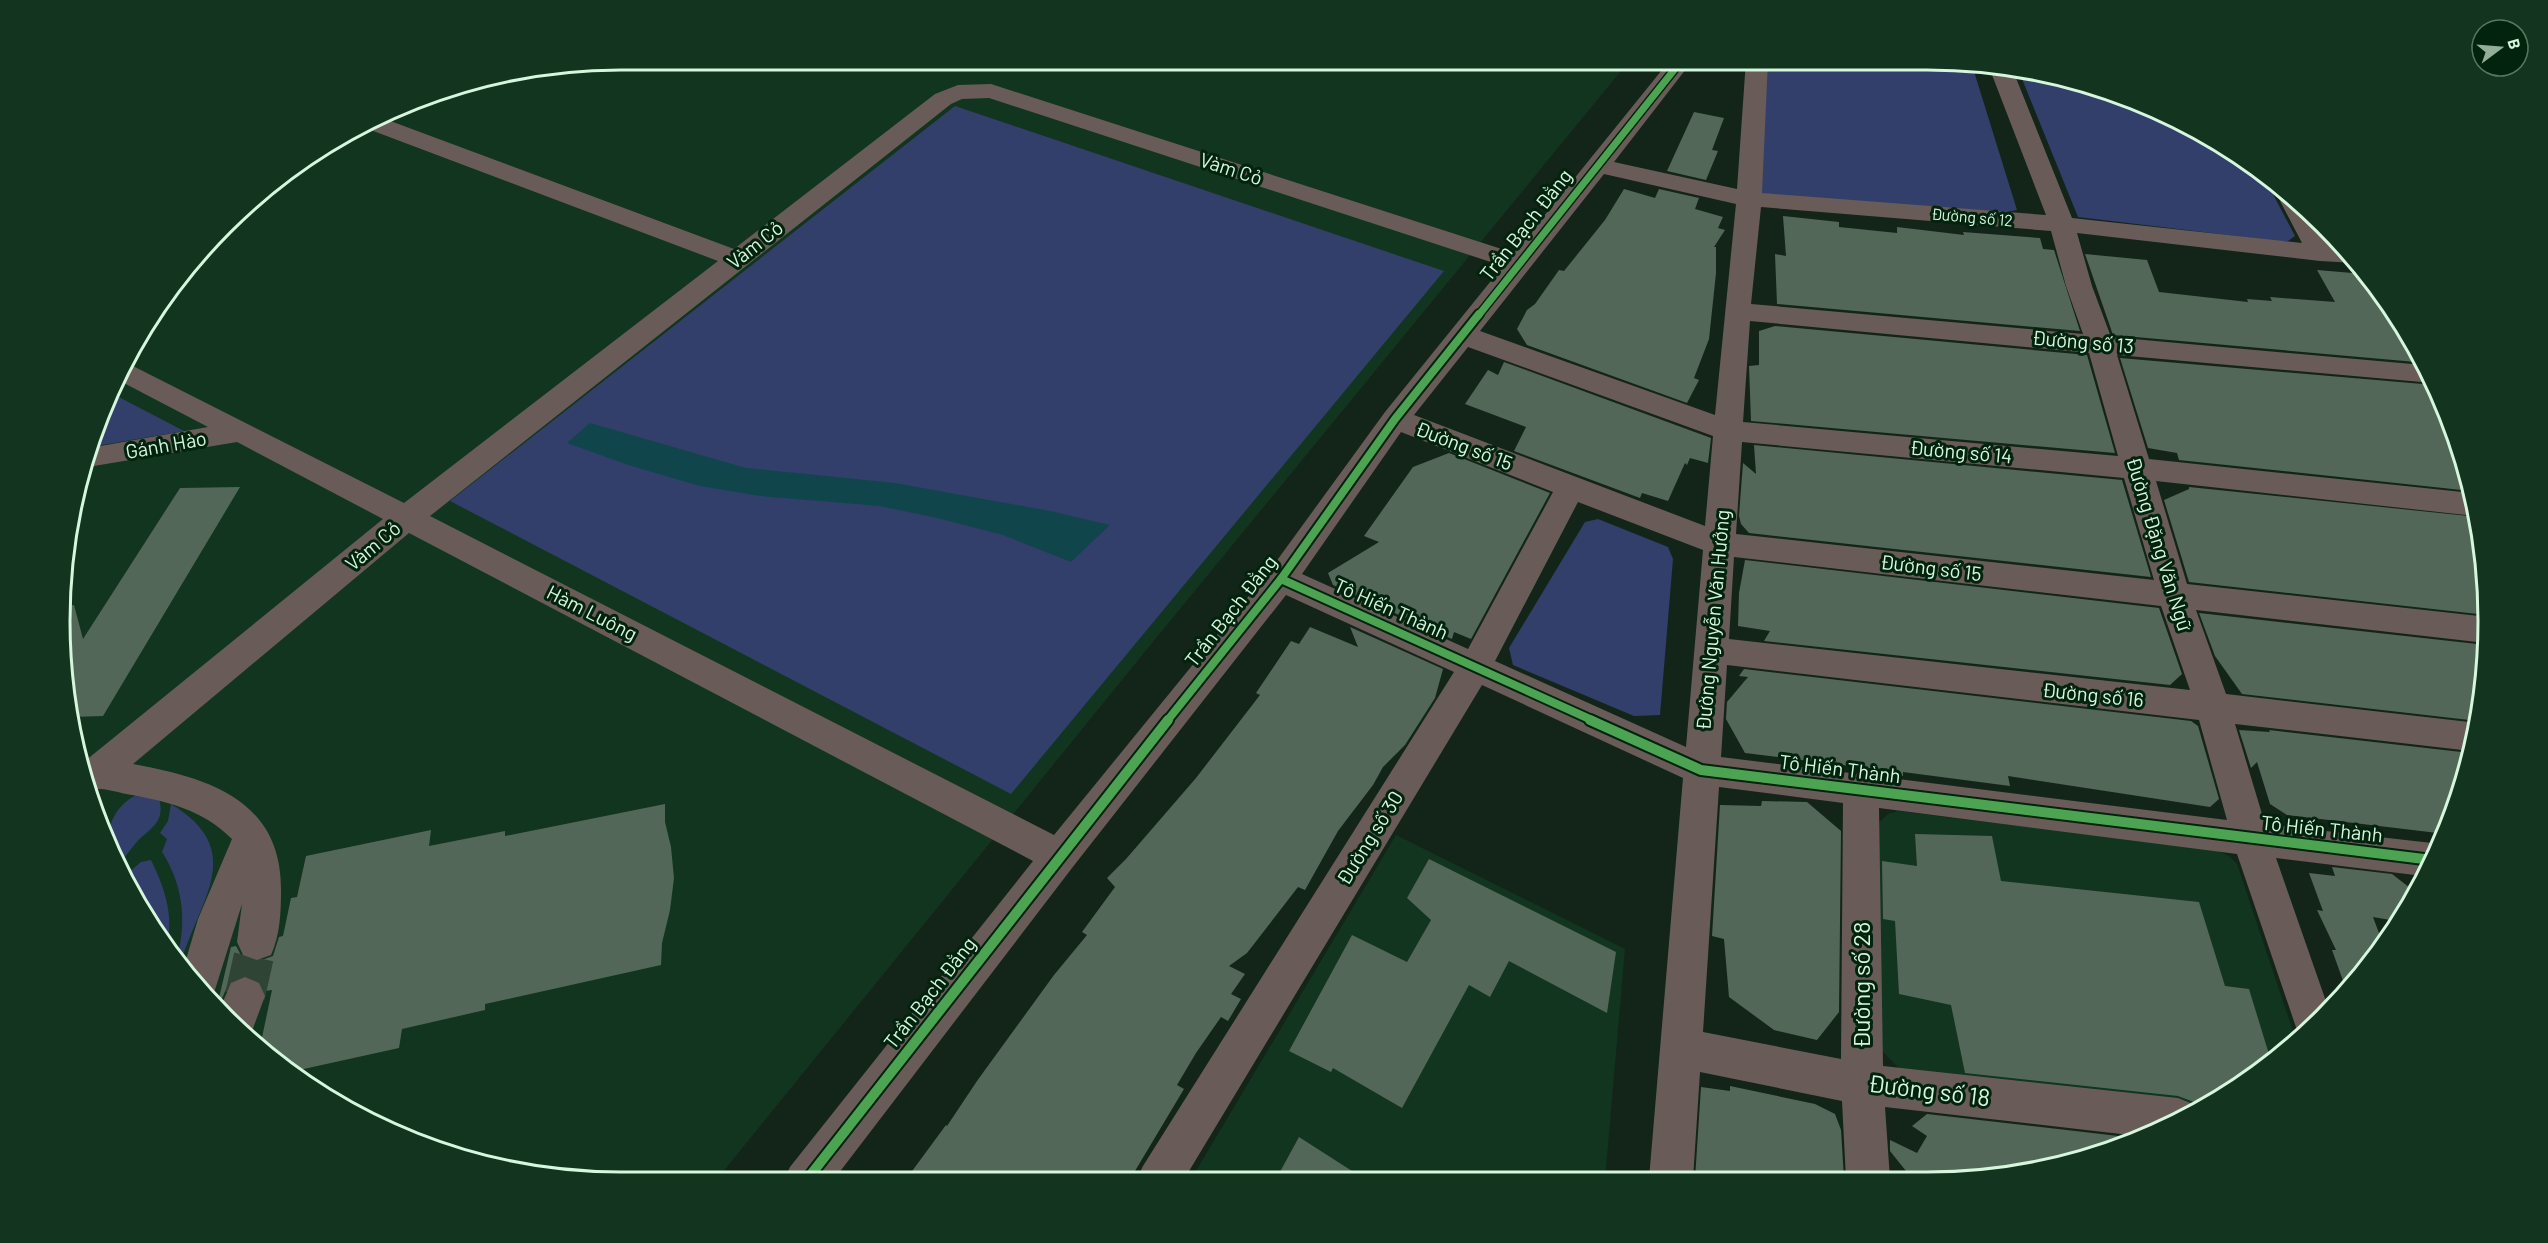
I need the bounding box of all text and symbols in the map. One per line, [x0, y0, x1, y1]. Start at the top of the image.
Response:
north arrow [2470, 18, 2530, 78]
text: B [2504, 36, 2525, 51]
street label: Vàm Cỏ [1197, 147, 1266, 189]
street label: Trần Bạch Đằng [1474, 164, 1576, 285]
street label: Đường số 12 [1930, 203, 2014, 230]
street label: Vàm Cỏ [722, 215, 787, 273]
street label: Đường số 13 [2031, 325, 2135, 357]
street label: Đường số 15 [1412, 416, 1516, 475]
street label: Gánh Hào [123, 425, 208, 463]
street label: Đường số 14 [1909, 435, 2013, 467]
street label: Đường Đặng Văn Ngữ [2122, 454, 2198, 635]
street label: Đường Nguyễn Văn Hưởng [1690, 509, 1734, 731]
street label: Vàm Cỏ [340, 515, 405, 575]
street label: Đường số 15 [1879, 549, 1983, 585]
street label: Trần Bạch Đằng [1179, 550, 1281, 671]
street label: Tô Hiến Thành [1331, 572, 1452, 644]
street label: Hàm Luông [543, 579, 642, 645]
street label: Đường số 16 [2041, 677, 2145, 711]
street label: Tô Hiến Thành [1778, 749, 1902, 787]
street label: Đường số 30 [1331, 786, 1407, 889]
street label: Tô Hiến Thành [2260, 810, 2384, 846]
street label: Đường số 28 [1846, 921, 1875, 1049]
street label: Trần Bạch Đằng [878, 932, 980, 1053]
street label: Đường số 18 [1867, 1068, 1992, 1111]

